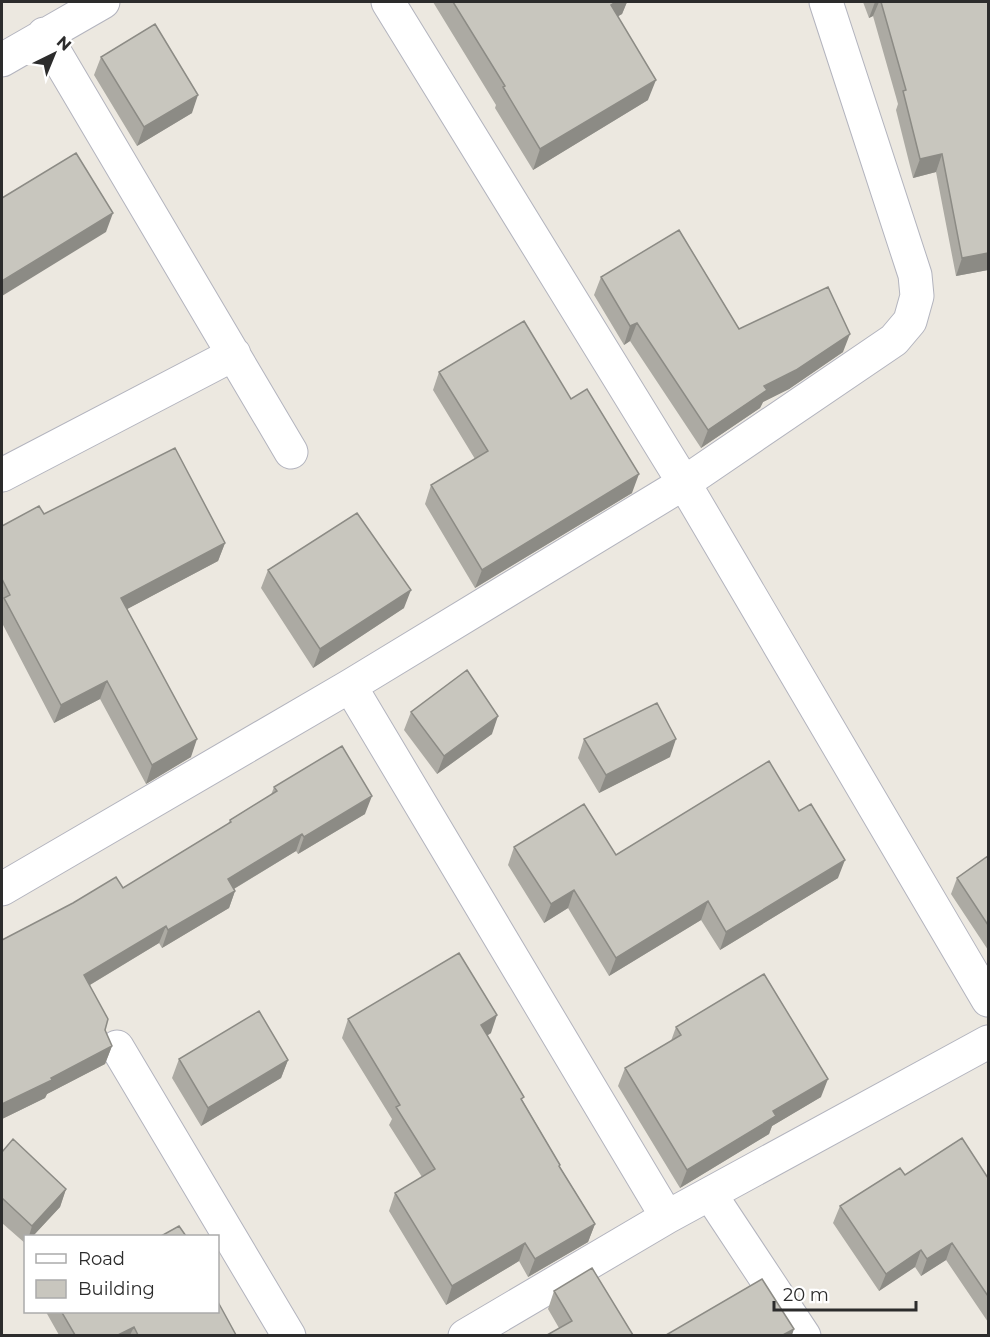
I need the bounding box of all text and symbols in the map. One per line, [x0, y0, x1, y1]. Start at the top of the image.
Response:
north arrow [24, 24, 84, 84]
text: N [53, 32, 75, 55]
legend [24, 1235, 219, 1313]
text: Road [78, 1248, 125, 1270]
scale bar [774, 1274, 916, 1312]
text: Building [78, 1278, 155, 1300]
text: 20 m [783, 1284, 829, 1306]

